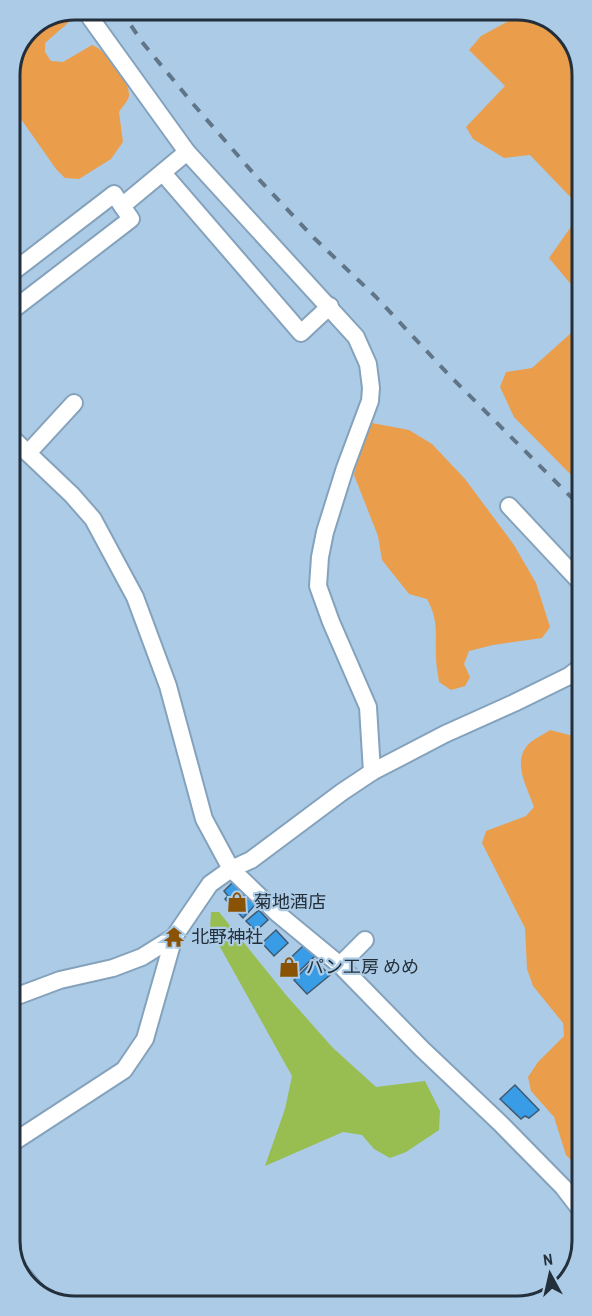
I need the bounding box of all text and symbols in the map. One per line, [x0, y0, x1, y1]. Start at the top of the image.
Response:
place label: 菊地酒店 [254, 889, 326, 914]
shop icon: 菊地酒店 [225, 890, 249, 914]
place label: 北野神社 [191, 924, 263, 949]
temple icon: 北野神社 [162, 925, 186, 949]
place label: パン工房 めめ [306, 954, 419, 979]
shop icon: パン工房 めめ [277, 955, 301, 979]
north arrow [520, 1244, 580, 1304]
text: N [542, 1248, 554, 1271]

